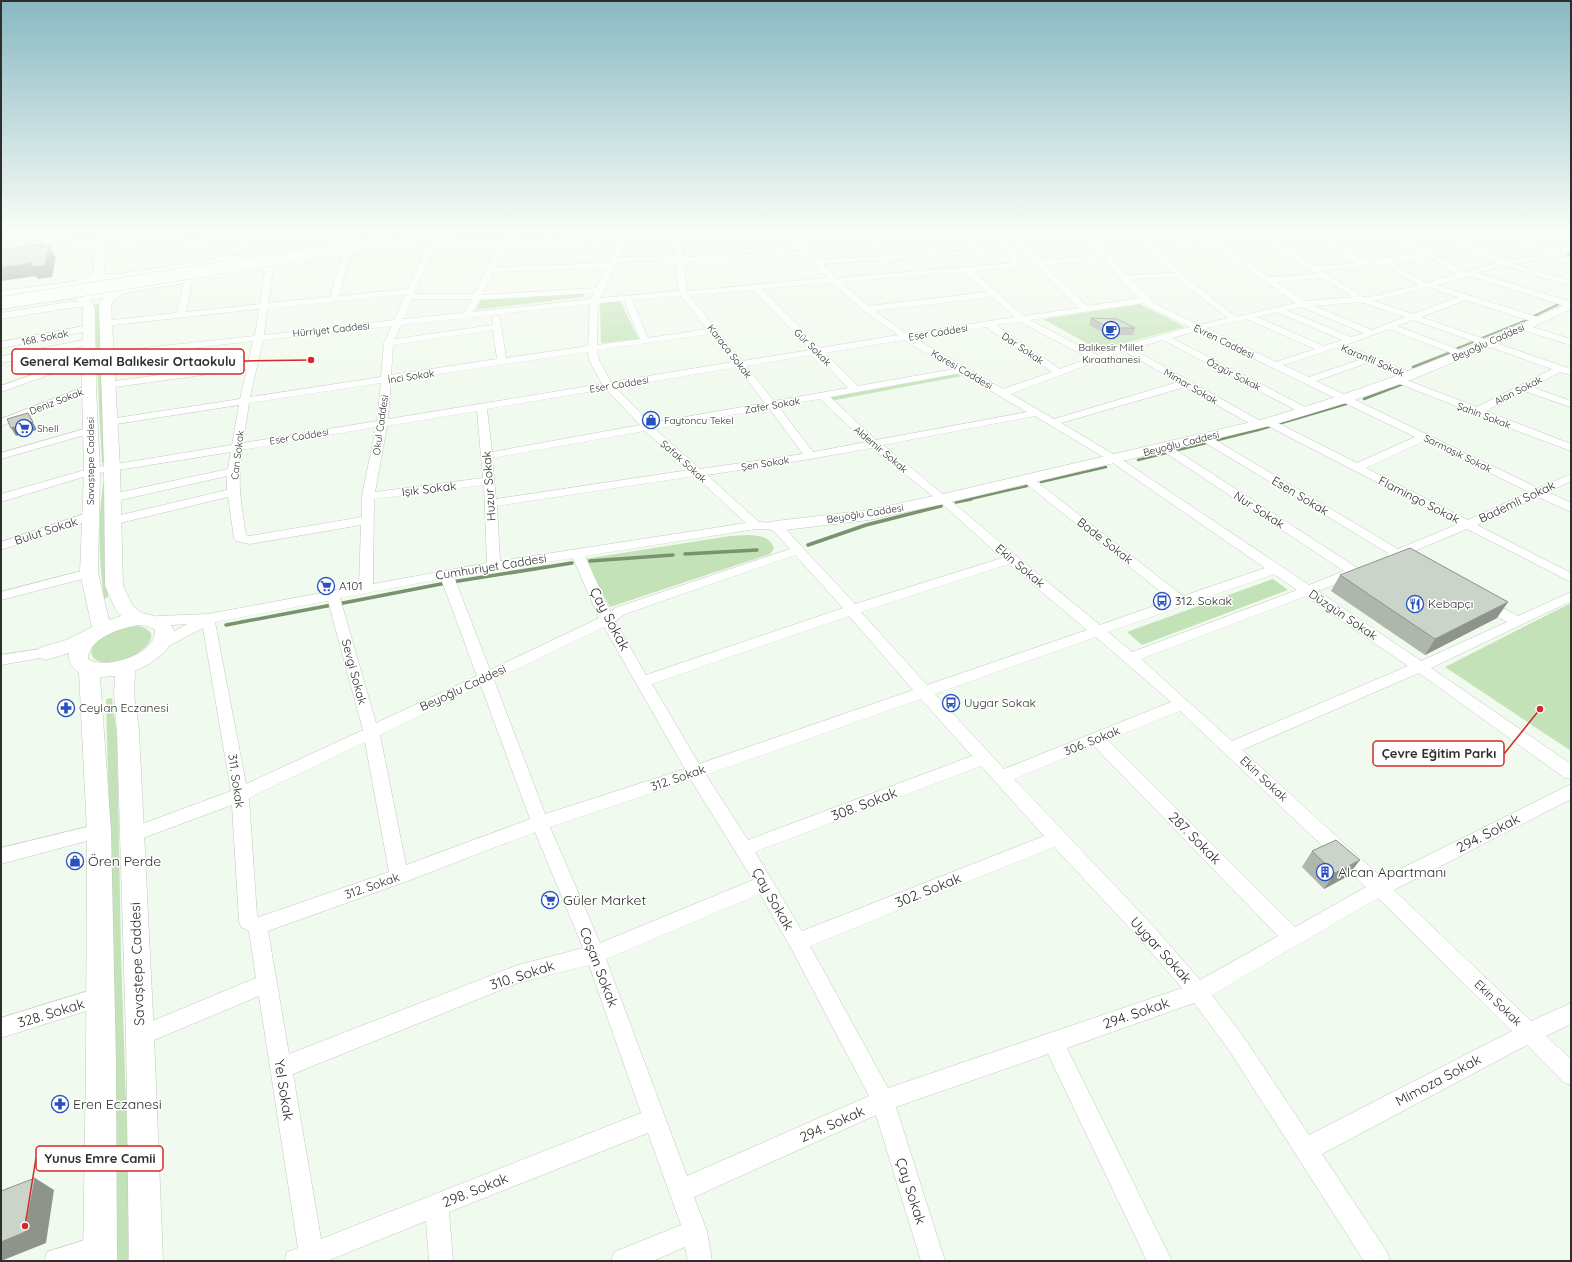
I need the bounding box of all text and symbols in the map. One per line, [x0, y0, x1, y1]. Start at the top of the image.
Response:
street label: Hürriyet Caddesi [292, 319, 370, 340]
cafe icon: Balıkesir Millet Kıraathanesi [1101, 320, 1121, 340]
street label: Eser Caddesi [908, 321, 969, 344]
street label: Evren Caddesi [1191, 321, 1256, 362]
street label: Beyoğlu Caddesi [1450, 321, 1526, 364]
street label: Karaca Sokak [704, 322, 755, 381]
street label: Gür Sokak [791, 326, 834, 369]
street label: 168. Sokak [21, 327, 70, 348]
street label: Dar Sokak [999, 330, 1046, 367]
place label: Balıkesir Millet Kıraathanesi [1078, 341, 1144, 366]
street label: Karanfil Sokak [1339, 341, 1406, 380]
street label: Karesi Caddesi [929, 347, 995, 392]
callout: General Kemal Balıkesir Ortaokulu [12, 349, 244, 374]
text: General Kemal Balıkesir Ortaokulu [20, 353, 236, 369]
street label: Özgür Sokak [1204, 355, 1263, 394]
street label: İnci Sokak [387, 366, 435, 387]
street label: Mimar Sokak [1161, 366, 1220, 407]
street label: Eser Caddesi [589, 373, 650, 396]
street label: Alan Sokak [1492, 373, 1544, 408]
street label: Deniz Sokak [27, 385, 85, 418]
street label: Okul Caddesi [370, 394, 391, 456]
street label: Zafer Sokak [743, 394, 801, 417]
street label: Şahin Sokak [1455, 399, 1512, 432]
shop icon: Faytoncu Tekel [641, 410, 661, 430]
place label: Faytoncu Tekel [664, 414, 734, 427]
street label: Savaştepe Caddesi [84, 417, 97, 505]
supermarket icon: Shell [14, 418, 34, 438]
place label: Shell [37, 422, 59, 435]
street label: Aldemir Sokak [851, 423, 910, 476]
street label: Eser Caddesi [269, 425, 330, 448]
street label: Beyoğlu Caddesi [1142, 428, 1220, 459]
street label: Can Sokak [228, 430, 247, 480]
street label: Sarmaşık Sokak [1422, 431, 1494, 476]
street label: Şafak Sokak [658, 437, 709, 486]
street label: Huzur Sokak [479, 451, 498, 521]
street label: Şen Sokak [740, 453, 790, 474]
street label: Esen Sokak [1269, 473, 1331, 518]
street label: Flamingo Sokak [1376, 473, 1462, 526]
street label: Bademli Sokak [1476, 477, 1557, 526]
street label: Işık Sokak [401, 478, 457, 499]
street label: Nur Sokak [1231, 488, 1287, 532]
street label: Beyoğlu Caddesi [826, 501, 905, 526]
street label: Bulut Sokak [12, 513, 79, 548]
street label: Bade Sokak [1075, 514, 1136, 567]
street label: Ekin Sokak [992, 541, 1048, 591]
street label: Cumhuriyet Caddesi [434, 550, 547, 583]
supermarket icon: A101 [316, 576, 336, 596]
place label: A101 [339, 578, 363, 593]
street label: Çay Sokak [586, 584, 634, 654]
street label: Düzgün Sokak [1306, 586, 1381, 643]
bus stop icon: 312. Sokak [1152, 591, 1172, 611]
place label: 312. Sokak [1175, 593, 1232, 608]
restaurant icon: Kebapçı [1405, 594, 1425, 614]
place label: Kebapçı [1428, 596, 1473, 611]
street label: Sevgi Sokak [339, 638, 370, 706]
street label: Beyoğlu Caddesi [417, 661, 508, 714]
bus stop icon: Uygar Sokak [941, 693, 961, 713]
place label: Uygar Sokak [964, 695, 1036, 710]
pharmacy icon: Ceylan Eczanesi [56, 698, 76, 718]
place label: Ceylan Eczanesi [79, 700, 169, 715]
street label: 306. Sokak [1061, 722, 1122, 759]
callout: Çevre Eğitim Parkı [1373, 741, 1504, 766]
text: Çevre Eğitim Parkı [1382, 745, 1496, 761]
street label: 311. Sokak [225, 753, 248, 809]
street label: Ekin Sokak [1237, 753, 1291, 805]
street label: 312. Sokak [648, 761, 707, 794]
street label: 308. Sokak [828, 783, 900, 825]
street label: 287. Sokak [1165, 808, 1225, 868]
street label: 294. Sokak [1453, 809, 1523, 857]
shop icon: Ören Perde [65, 851, 85, 871]
place label: Ören Perde [88, 852, 161, 870]
building icon: Alcan Apartmanı [1315, 862, 1335, 882]
place label: Alcan Apartmanı [1338, 863, 1446, 881]
street label: Çay Sokak [748, 865, 798, 933]
street label: 312. Sokak [342, 869, 401, 902]
street label: 302. Sokak [892, 869, 964, 911]
supermarket icon: Güler Market [540, 890, 560, 910]
place label: Güler Market [563, 891, 646, 909]
street label: Savaştepe Caddesi [126, 902, 148, 1026]
street label: Uygar Sokak [1126, 913, 1196, 987]
street label: Coşan Sokak [575, 924, 623, 1010]
street label: 310. Sokak [487, 956, 557, 994]
street label: Ekin Sokak [1472, 976, 1525, 1029]
street label: 294. Sokak [1100, 993, 1172, 1033]
street label: 328. Sokak [15, 994, 87, 1032]
street label: Mimoza Sokak [1392, 1050, 1484, 1110]
street label: Yel Sokak [270, 1058, 298, 1122]
pharmacy icon: Eren Eczanesi [50, 1094, 70, 1114]
place label: Eren Eczanesi [73, 1095, 162, 1113]
street label: 294. Sokak [797, 1102, 867, 1146]
callout: Yunus Emre Camii [36, 1146, 163, 1171]
text: Yunus Emre Camii [45, 1150, 155, 1166]
street label: Çay Sokak [892, 1155, 930, 1227]
street label: 298. Sokak [440, 1169, 510, 1211]

